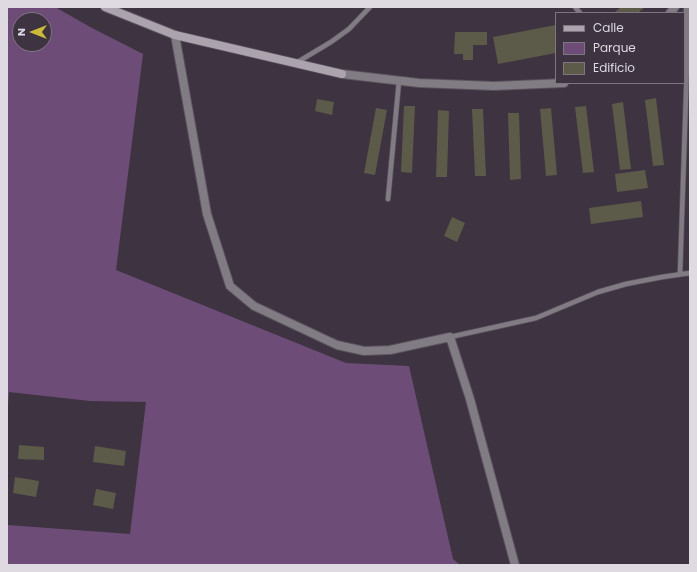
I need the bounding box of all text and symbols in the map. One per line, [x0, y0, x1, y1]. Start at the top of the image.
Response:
north arrow [12, 12, 52, 52]
legend [555, 12, 685, 84]
text: Calle [593, 19, 624, 36]
text: N [13, 28, 29, 36]
text: Parque [593, 39, 636, 56]
text: Edificio [593, 59, 635, 76]

